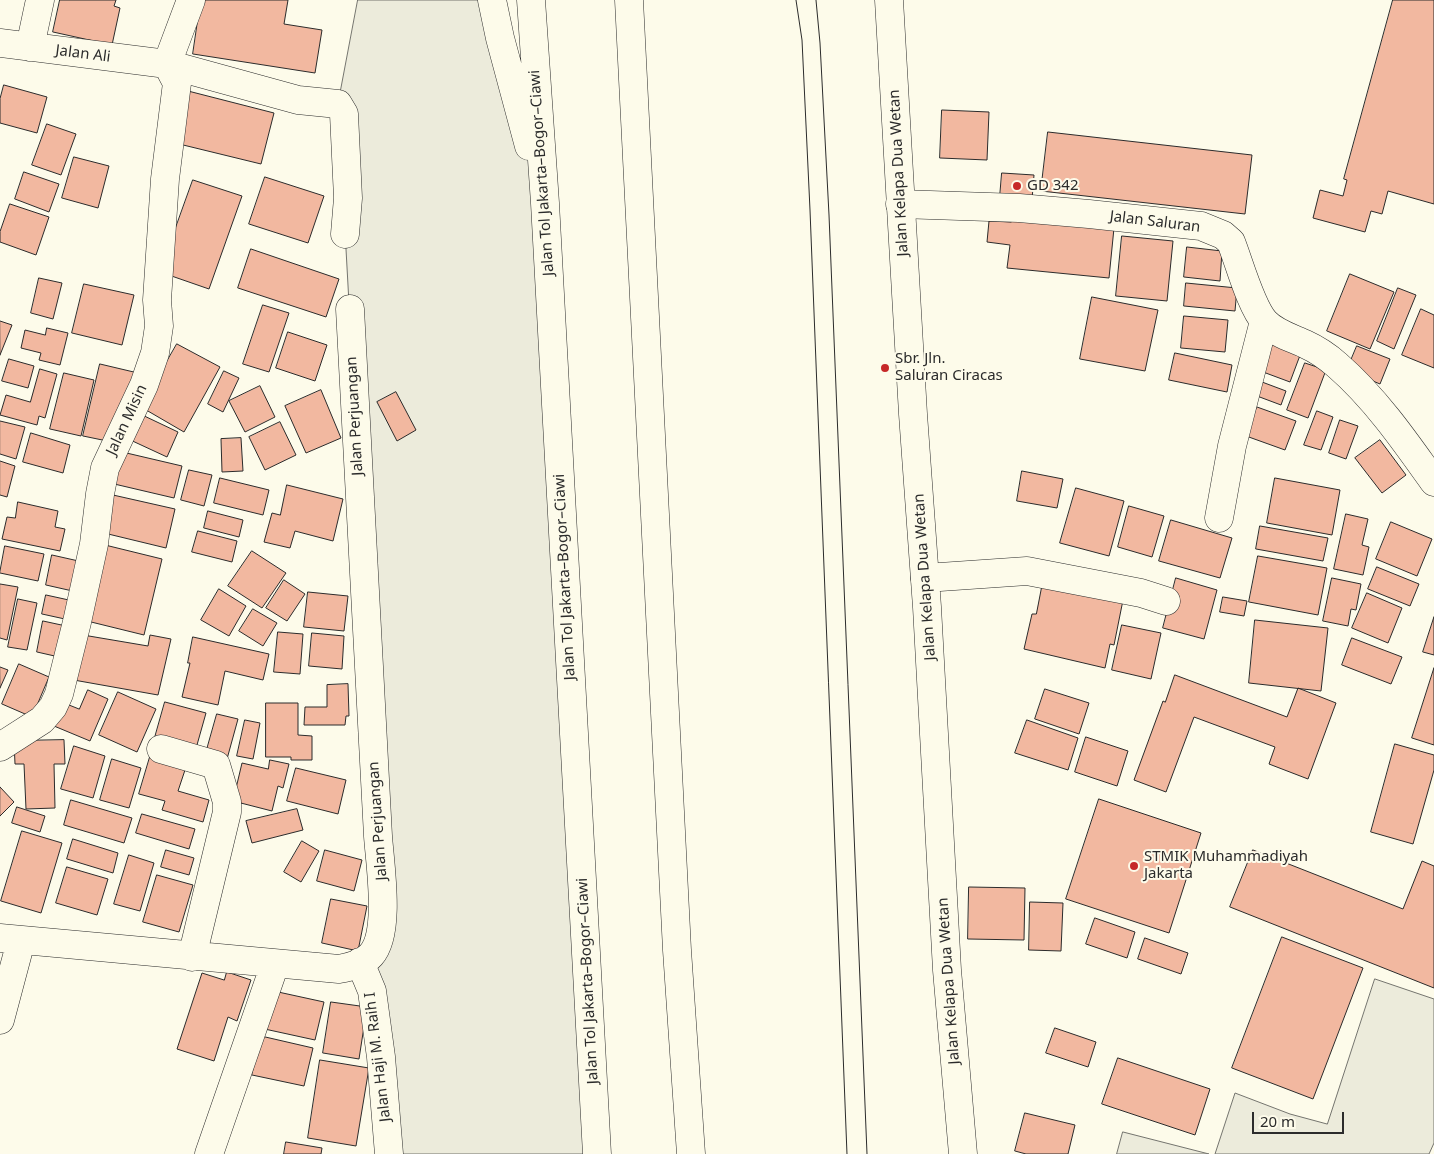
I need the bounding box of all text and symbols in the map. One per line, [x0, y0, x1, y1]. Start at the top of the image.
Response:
street label: Jalan Ali [54, 42, 112, 66]
street label: Jalan Tol Jakarta–Bogor–Ciawi [526, 69, 558, 277]
street label: Jalan Kelapa Dua Wetan [886, 89, 912, 257]
place label: GD 342 [1027, 177, 1079, 195]
marker: GD 342 [1011, 180, 1023, 192]
street label: Jalan Saluran [1109, 208, 1201, 236]
place label: Sbr. Jln. Saluran Ciracas [895, 350, 1003, 385]
street label: Jalan Perjuangan [343, 356, 367, 476]
marker: Sbr. Jln. Saluran Ciracas [879, 362, 891, 374]
street label: Jalan Misin [103, 382, 151, 458]
street label: Jalan Tol Jakarta–Bogor–Ciawi [551, 473, 579, 681]
street label: Jalan Kelapa Dua Wetan [910, 493, 940, 661]
street label: Jalan Perjuangan [365, 761, 391, 881]
place label: STMIK Muhammadiyah Jakarta [1144, 848, 1308, 883]
marker: STMIK Muhammadiyah Jakarta [1128, 860, 1140, 872]
street label: Jalan Tol Jakarta–Bogor–Ciawi [574, 877, 602, 1085]
street label: Jalan Kelapa Dua Wetan [934, 897, 964, 1065]
street label: Jalan Haji M. Raih I [361, 991, 395, 1123]
scale bar [1254, 1102, 1346, 1134]
text: 20 m [1260, 1111, 1295, 1131]

